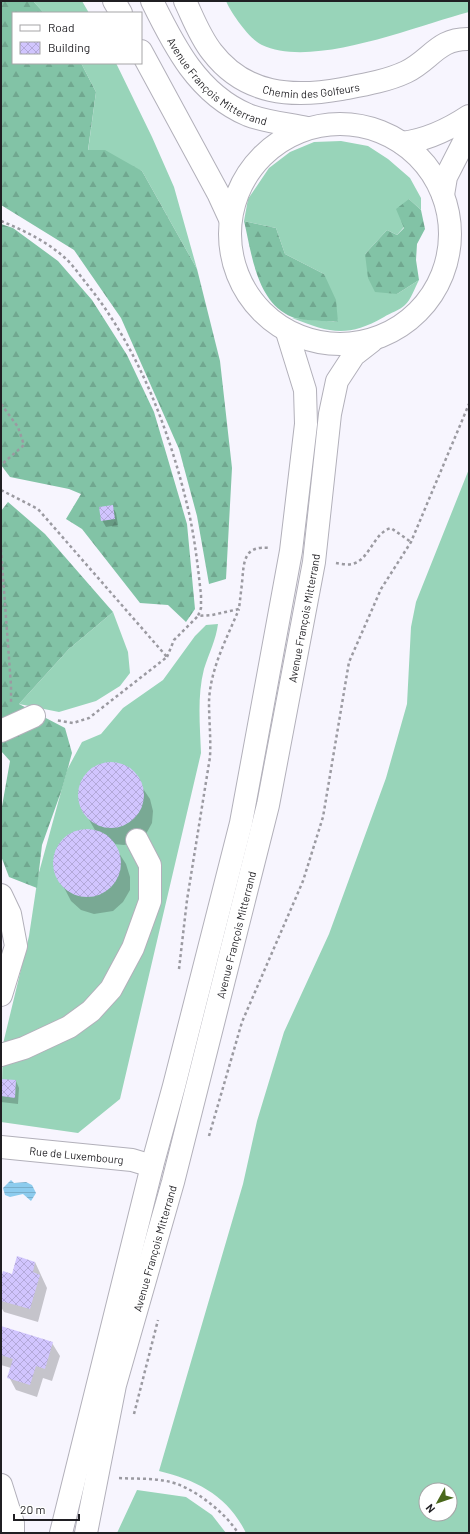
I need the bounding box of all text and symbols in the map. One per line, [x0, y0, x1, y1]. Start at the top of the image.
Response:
legend [12, 12, 142, 64]
text: Road [48, 20, 75, 34]
street label: Avenue François Mitterrand [165, 35, 268, 127]
text: Building [48, 40, 90, 54]
street label: Chemin des Golfeurs [261, 79, 360, 100]
street label: Avenue François Mitterrand [285, 553, 321, 683]
street label: Avenue François Mitterrand [213, 870, 258, 1000]
street label: Rue de Luxembourg [29, 1143, 124, 1166]
street label: Avenue François Mitterrand [130, 1184, 178, 1313]
north arrow [418, 1482, 458, 1522]
scale bar [14, 1496, 79, 1522]
text: 20 m [20, 1502, 46, 1516]
text: N [423, 1502, 437, 1516]

